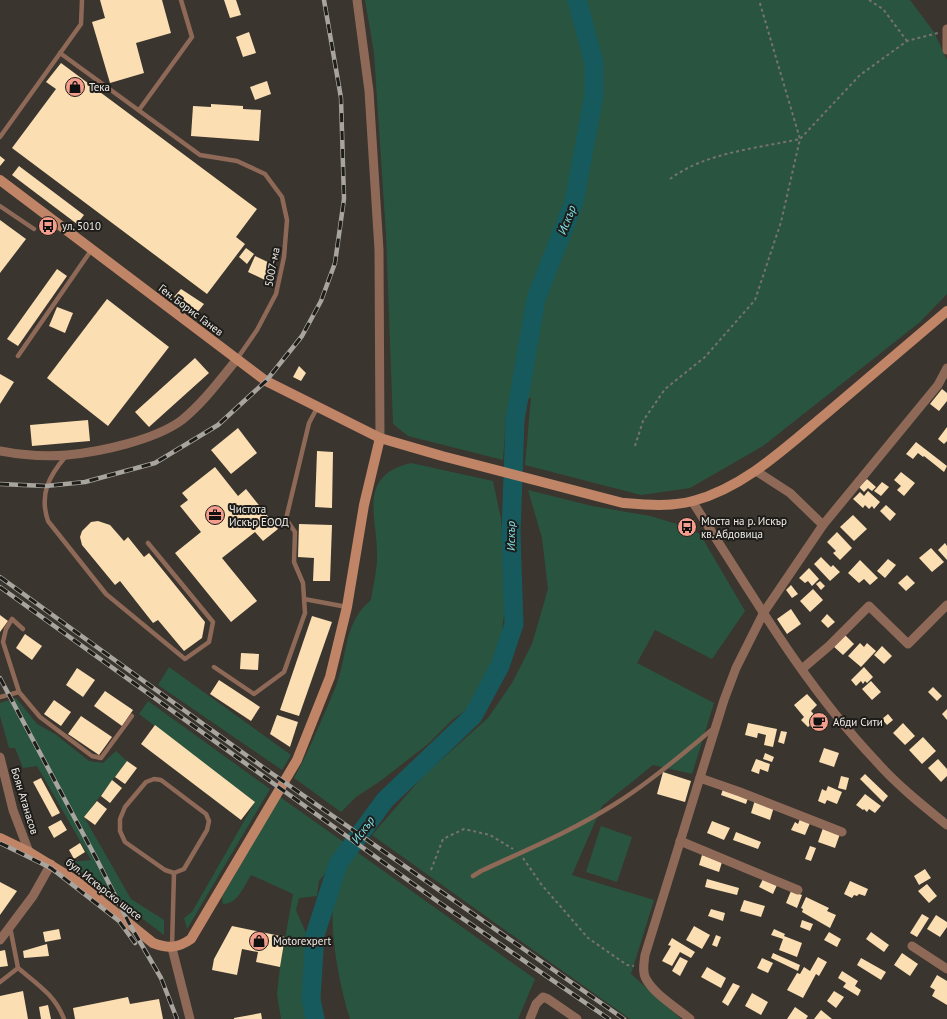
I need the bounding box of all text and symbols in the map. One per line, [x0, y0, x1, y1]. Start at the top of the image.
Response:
shop icon: Тека [64, 76, 86, 98]
place label: Тека [89, 80, 110, 94]
water label: Искър [554, 203, 579, 237]
bus stop icon: ул. 5010 [37, 215, 59, 237]
place label: ул. 5010 [62, 219, 101, 233]
street label: 5007-ма [261, 246, 283, 288]
street label: Ген. Борис Ганев [156, 281, 226, 339]
place label: Чистота Искър ЕООД [229, 502, 290, 529]
office icon: Чистота Искър ЕООД [204, 504, 226, 526]
place label: Моста на р. Искър кв. Абдовица [701, 514, 787, 541]
bus stop icon: Моста на р. Искър кв. Абдовица [676, 516, 698, 538]
water label: Искър [503, 521, 518, 551]
cafe icon: Абди Сити [808, 711, 830, 733]
place label: Абди Сити [833, 715, 883, 729]
street label: Боян Атанасов [8, 766, 42, 836]
water label: Искър [348, 813, 378, 846]
street label: бул. Искърско шосе [63, 855, 145, 923]
shop icon: Motorexpert [248, 930, 270, 952]
place label: Motorexpert [273, 934, 331, 948]

